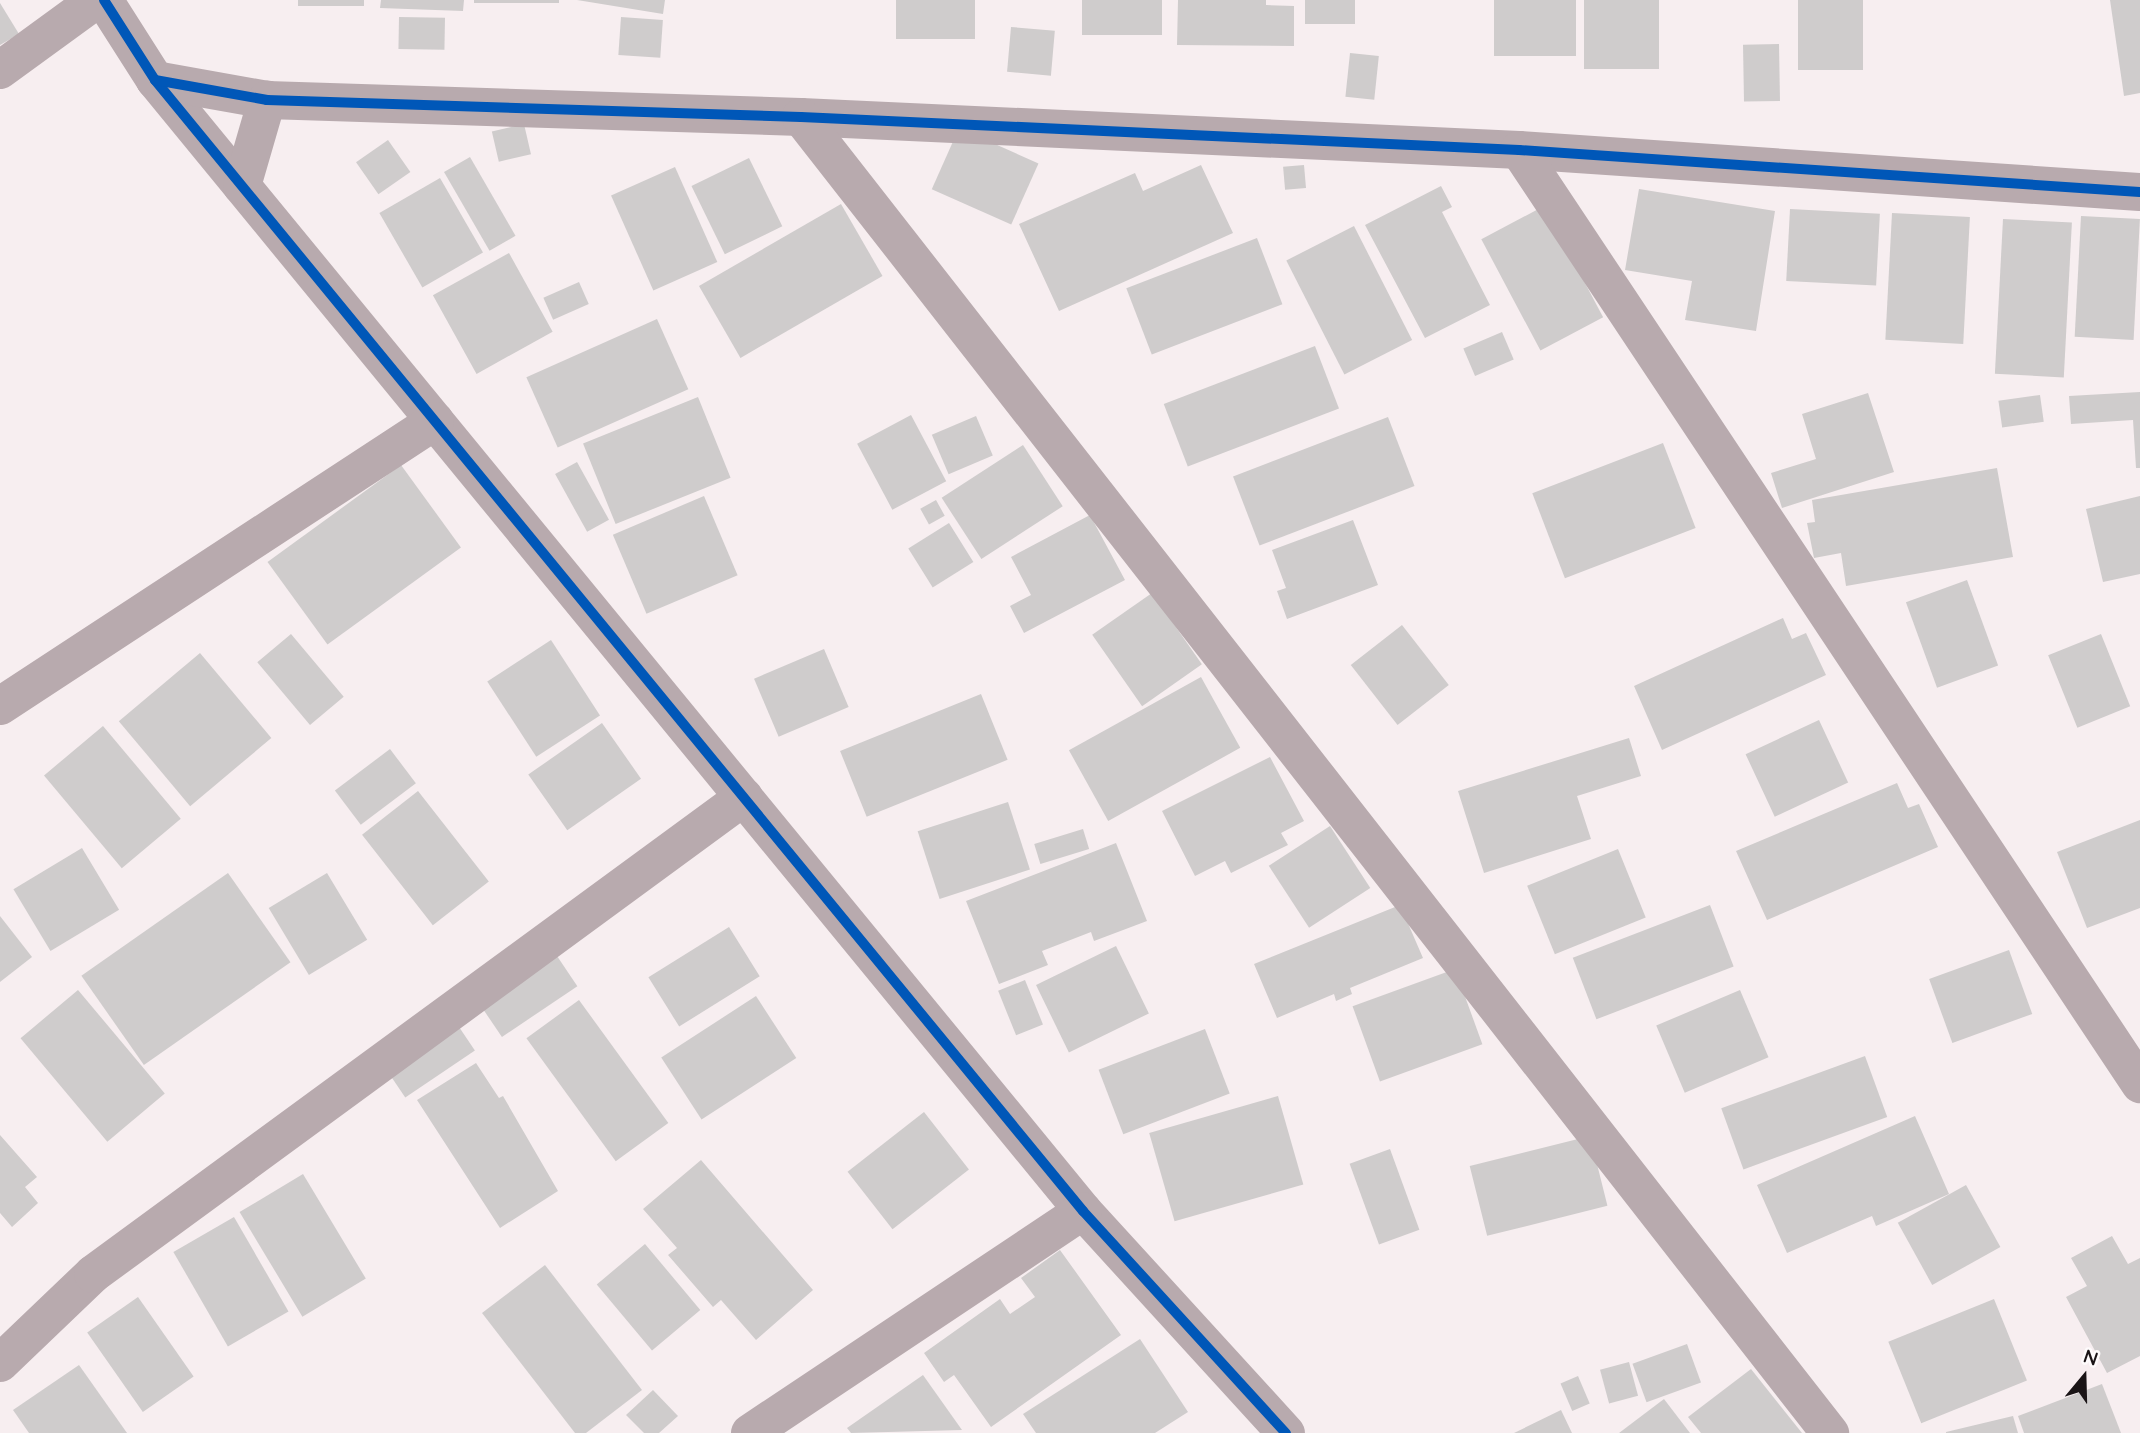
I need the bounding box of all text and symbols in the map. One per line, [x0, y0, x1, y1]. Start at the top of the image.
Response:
north arrow [2049, 1342, 2119, 1412]
text: N [2080, 1344, 2101, 1371]

